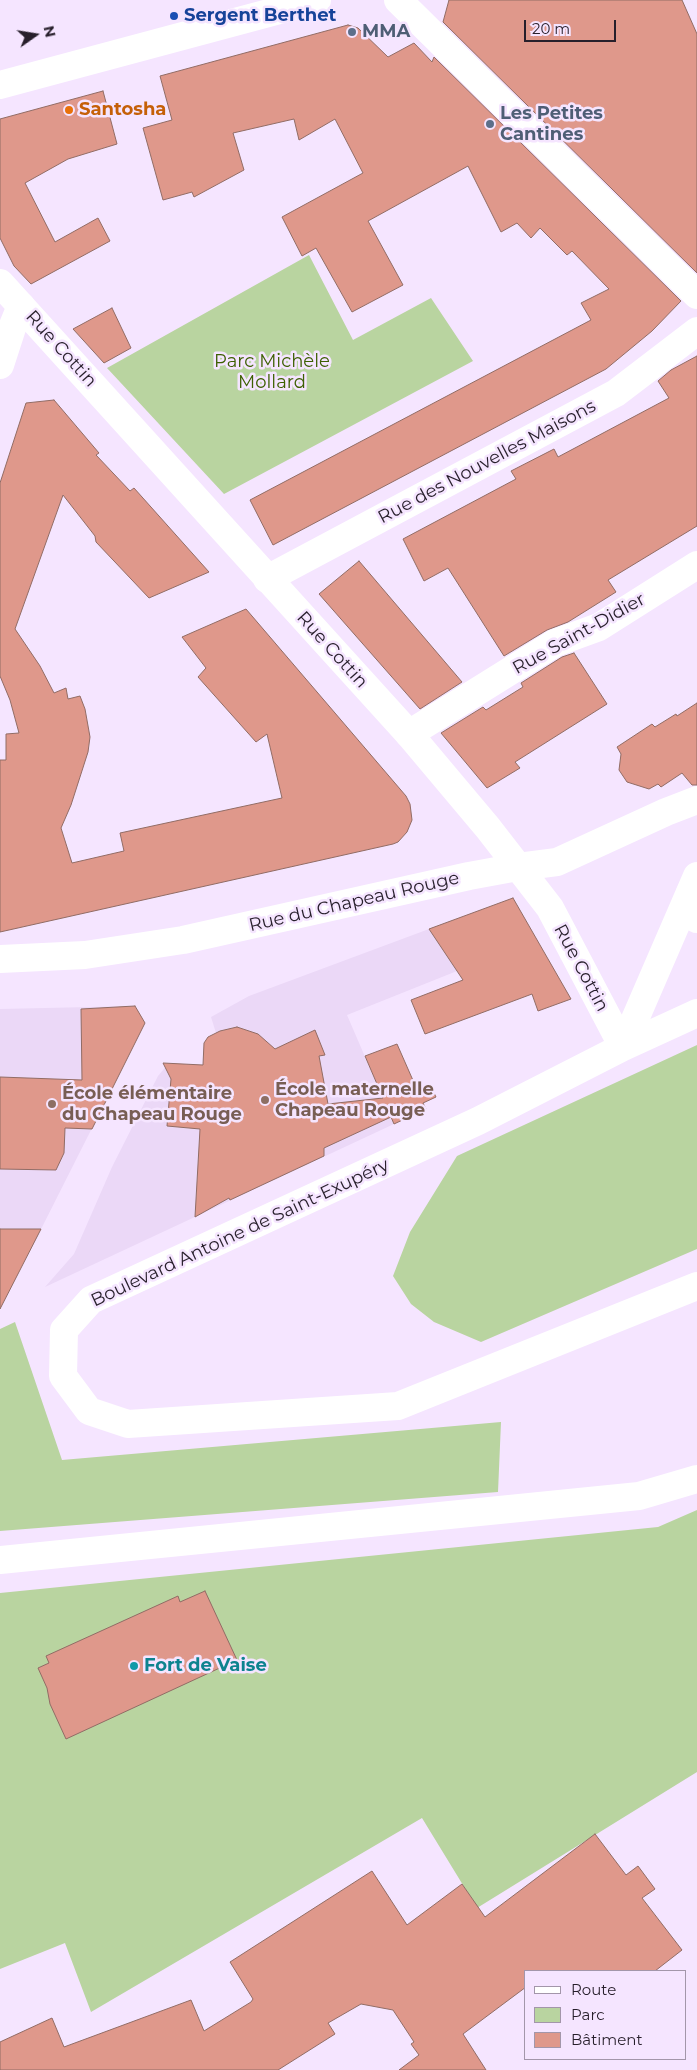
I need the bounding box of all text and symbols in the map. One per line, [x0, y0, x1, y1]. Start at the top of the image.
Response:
place label: Sergent Berthet [184, 5, 336, 27]
north arrow [10, 10, 60, 60]
marker: Sergent Berthet [168, 10, 180, 22]
scale bar [527, 10, 620, 42]
text: 20 m [532, 19, 570, 38]
place label: MMA [362, 21, 410, 43]
text: N [40, 24, 60, 39]
marker: MMA [346, 26, 358, 38]
place label: Santosha [79, 99, 166, 121]
place label: Les Petites Cantines [500, 103, 603, 146]
marker: Santosha [63, 104, 75, 116]
marker: Les Petites Cantines [484, 118, 496, 130]
street label: Rue Cottin [21, 306, 101, 392]
park label: Parc Michèle Mollard [214, 351, 330, 394]
street label: Rue des Nouvelles Maisons [374, 395, 600, 529]
street label: Rue Saint-Didier [509, 589, 649, 679]
street label: Rue Cottin [292, 607, 372, 693]
street label: Rue du Chapeau Rouge [247, 867, 461, 937]
street label: Rue Cottin [549, 921, 613, 1015]
place label: École maternelle Chapeau Rouge [275, 1079, 434, 1122]
place label: École élémentaire du Chapeau Rouge [62, 1083, 242, 1126]
marker: École maternelle Chapeau Rouge [259, 1094, 271, 1106]
marker: École élémentaire du Chapeau Rouge [46, 1098, 58, 1110]
street label: Boulevard Antoine de Saint-Exupéry [88, 1154, 392, 1312]
place label: Fort de Vaise [144, 1655, 267, 1677]
marker: Fort de Vaise [128, 1660, 140, 1672]
legend [524, 1970, 687, 2060]
text: Route [571, 1980, 616, 1999]
text: Parc [571, 2005, 605, 2024]
text: Bâtiment [571, 2030, 643, 2049]

